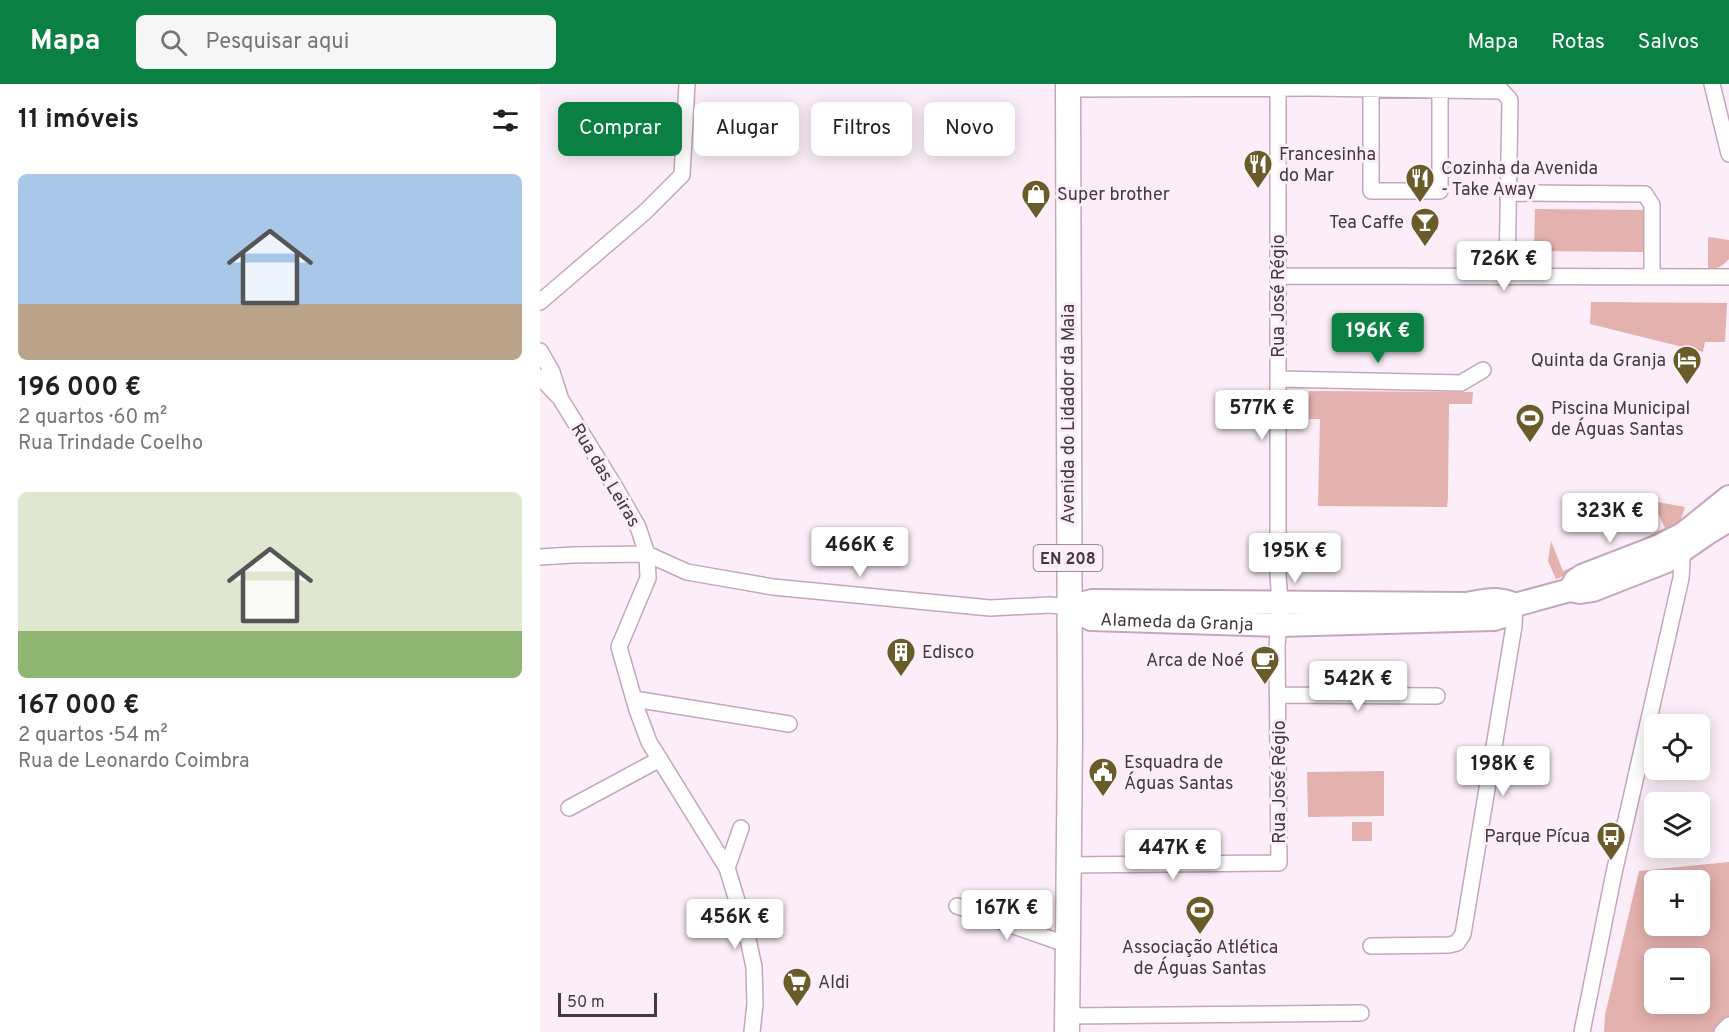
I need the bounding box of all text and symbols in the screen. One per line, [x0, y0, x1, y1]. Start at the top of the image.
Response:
search box [136, 15, 556, 69]
text: Mapa [30, 24, 100, 60]
icon: search [157, 26, 190, 59]
text: Pesquisar aqui [205, 29, 349, 56]
text: Mapa [1468, 29, 1518, 56]
text: Rotas [1551, 29, 1605, 56]
text: Salvos [1638, 29, 1699, 56]
chip: Comprar [558, 102, 682, 156]
chip: Alugar [694, 102, 799, 156]
chip: Filtros [811, 102, 912, 156]
chip: Novo [924, 102, 1015, 156]
text: 11 imóveis [18, 104, 139, 137]
icon: filters [489, 104, 522, 137]
place label: Francesinha do Mar [1279, 144, 1376, 188]
restaurant icon: Francesinha do Mar [1242, 148, 1274, 190]
place label: Cozinha da Avenida - Take Away [1441, 158, 1598, 202]
restaurant icon: Cozinha da Avenida - Take Away [1404, 162, 1436, 204]
shop icon: Super brother [1020, 178, 1052, 220]
place label: Super brother [1057, 184, 1170, 207]
bar icon: Tea Caffe [1409, 206, 1441, 248]
place label: Tea Caffe [1329, 212, 1404, 235]
icon: home [216, 213, 324, 321]
street label: Rua José Régio [1268, 234, 1291, 358]
pin: 726K € [1455, 241, 1553, 292]
text: 726K € [1471, 247, 1537, 273]
street label: Avenida do Lidador da Maia [1058, 304, 1081, 524]
pin: 196K € [1329, 313, 1427, 364]
text: 196K € [1346, 319, 1410, 345]
hotel icon: Quinta da Granja [1671, 344, 1703, 386]
place label: Quinta da Granja [1531, 350, 1666, 373]
text: 196 000 € [18, 372, 141, 405]
pin: 577K € [1213, 390, 1311, 441]
text: 577K € [1229, 396, 1295, 422]
place label: Piscina Municipal de Águas Santas [1551, 398, 1690, 442]
sports icon: Piscina Municipal de Águas Santas [1514, 402, 1546, 444]
text: 2 quartos · 60 m² [18, 405, 167, 431]
street label: Rua das Leiras [565, 420, 645, 532]
text: Rua Trindade Coelho [18, 431, 203, 457]
pin: 323K € [1561, 493, 1659, 544]
text: 323K € [1576, 499, 1644, 525]
pin: 466K € [811, 527, 909, 578]
icon: home [216, 531, 324, 639]
text: 466K € [825, 533, 895, 559]
pin: 195K € [1246, 533, 1344, 584]
text: 195K € [1263, 539, 1327, 565]
road number: EN 208 [1034, 545, 1102, 571]
street label: Alameda da Granja [1100, 609, 1254, 637]
building icon: Edisco [885, 636, 917, 678]
place label: Edisco [922, 642, 974, 665]
cafe icon: Arca de Noé [1249, 644, 1281, 686]
place label: Arca de Noé [1146, 650, 1244, 673]
pin: 542K € [1309, 661, 1407, 712]
text: 542K € [1323, 667, 1393, 693]
text: 167 000 € [18, 690, 139, 723]
map controls [1644, 714, 1710, 1014]
button: locate [1644, 714, 1710, 780]
street label: Rua José Régio [1269, 720, 1292, 844]
text: 2 quartos · 54 m² [18, 723, 168, 749]
pin: 198K € [1454, 746, 1552, 797]
text: Rua de Leonardo Coimbra [18, 749, 249, 775]
place label: Esquadra de Águas Santas [1124, 752, 1233, 796]
text: 198K € [1471, 752, 1535, 778]
public building icon: Esquadra de Águas Santas [1087, 756, 1119, 798]
button: layers [1644, 792, 1710, 858]
bus stop icon: Parque Pícua [1595, 820, 1627, 862]
place label: Parque Pícua [1484, 826, 1590, 849]
pin: 447K € [1124, 830, 1222, 881]
text: 447K € [1139, 836, 1207, 862]
button: + [1644, 870, 1710, 936]
pin: 167K € [958, 890, 1056, 941]
sports icon: Associação Atlética de Águas Santas [1184, 894, 1216, 936]
text: 167K € [976, 896, 1038, 922]
pin: 456K € [686, 899, 784, 950]
text: 456K € [700, 905, 770, 931]
place label: Associação Atlética de Águas Santas [1122, 937, 1278, 981]
button: − [1644, 948, 1710, 1014]
supermarket icon: Aldi [781, 966, 813, 1008]
place label: Aldi [818, 972, 850, 995]
scale bar [558, 990, 657, 1018]
text: 50 m [567, 993, 605, 1013]

